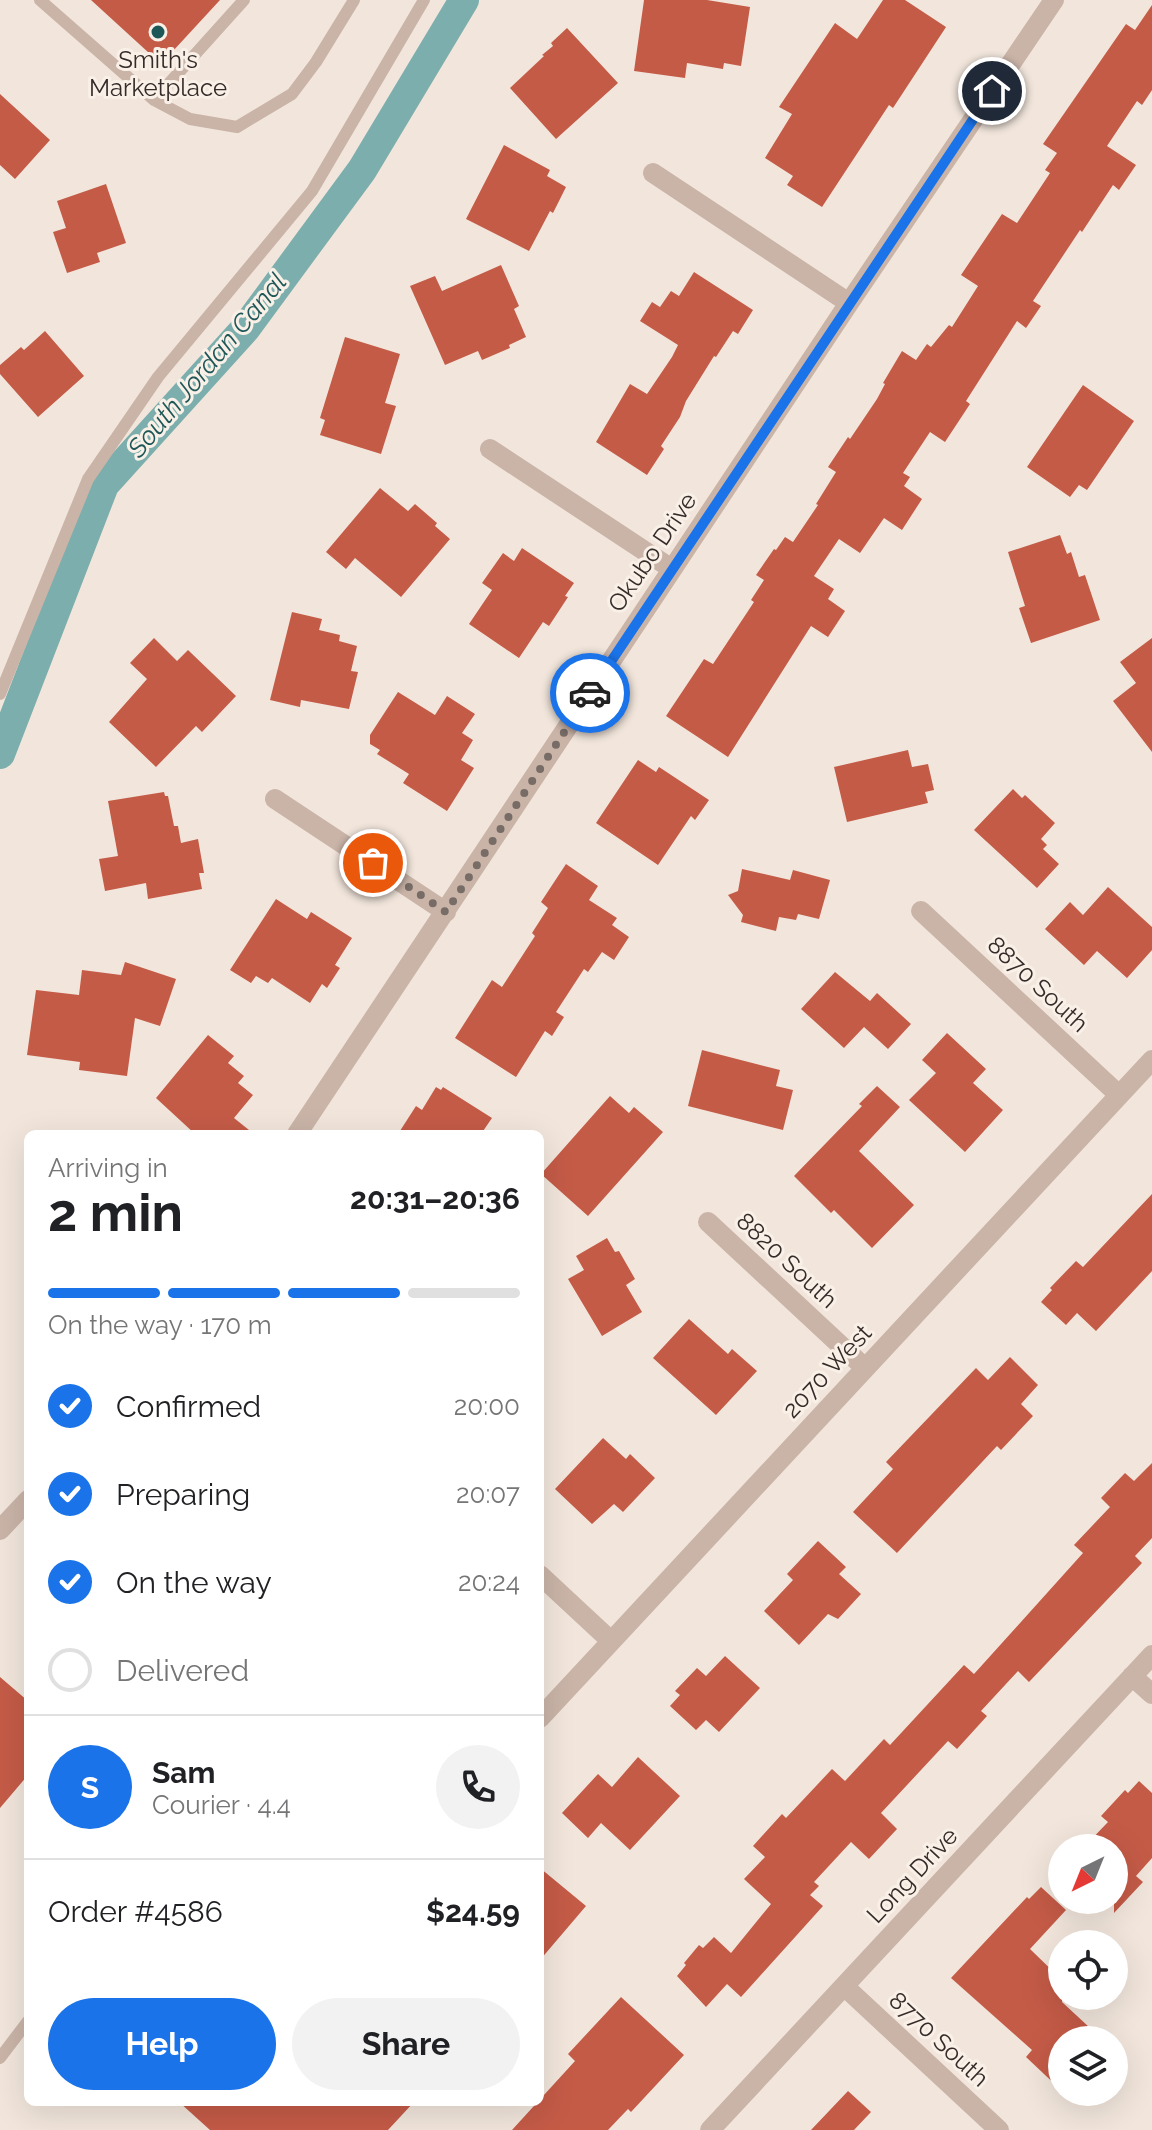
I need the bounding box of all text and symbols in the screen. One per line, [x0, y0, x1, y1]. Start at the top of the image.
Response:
marker: Smith's Marketplace [149, 23, 167, 41]
place label: Smith's Marketplace [89, 45, 227, 102]
pin [958, 57, 1026, 125]
icon: home [970, 69, 1014, 113]
water label: South Jordan Canal [121, 267, 293, 464]
street label: Okubo Drive [602, 487, 702, 617]
courier [550, 653, 630, 733]
icon: car [568, 671, 612, 715]
pin [339, 829, 407, 897]
icon: bag [351, 841, 395, 885]
street label: 8870 South [982, 930, 1094, 1038]
text: Arriving in [48, 1153, 168, 1183]
text: 20:31–20:36 [350, 1181, 520, 1216]
text: 2 min [48, 1182, 183, 1243]
street label: 8820 South [731, 1206, 843, 1314]
text: On the way · 170 m [48, 1310, 272, 1340]
street label: 2070 West [777, 1318, 877, 1424]
icon: check [48, 1384, 92, 1428]
text: Confirmed [116, 1389, 261, 1424]
text: 20:00 [454, 1391, 520, 1421]
icon: check [48, 1472, 92, 1516]
text: Preparing [116, 1477, 250, 1512]
text: 20:07 [456, 1479, 520, 1509]
icon: check [48, 1560, 92, 1604]
text: On the way [116, 1565, 272, 1600]
text: 20:24 [458, 1567, 520, 1597]
text: Delivered [116, 1653, 249, 1688]
button: phone [436, 1745, 520, 1829]
text: Sam [152, 1755, 215, 1790]
text: S [81, 1770, 99, 1805]
text: Courier · 4.4 [152, 1790, 291, 1820]
street label: Long Drive [860, 1821, 964, 1929]
north arrow [1048, 1834, 1128, 1914]
map controls [1048, 1834, 1128, 2106]
text: Order #4586 [48, 1894, 223, 1929]
text: $24.59 [426, 1894, 520, 1929]
button: locate [1048, 1930, 1128, 2010]
street label: 8770 South [883, 1986, 995, 2092]
button: Help [48, 1998, 276, 2090]
button: Share [292, 1998, 520, 2090]
button: layers [1048, 2026, 1128, 2106]

